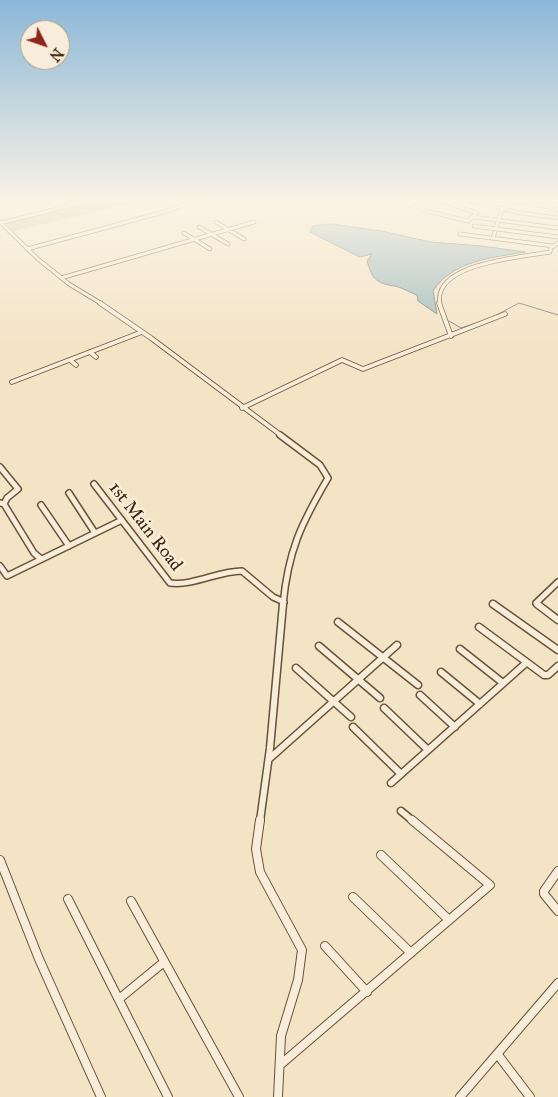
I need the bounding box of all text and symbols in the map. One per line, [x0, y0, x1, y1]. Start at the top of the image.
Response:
north arrow [20, 20, 70, 70]
text: N [46, 44, 66, 65]
street label: 1st Main Road [104, 478, 186, 576]

